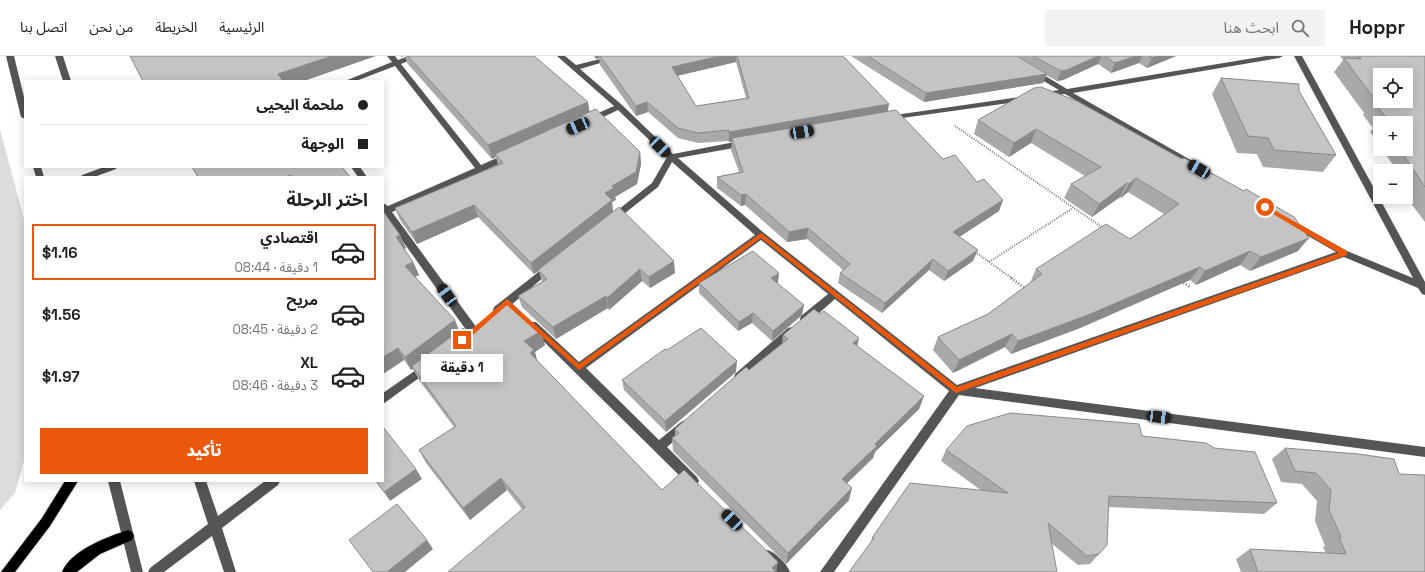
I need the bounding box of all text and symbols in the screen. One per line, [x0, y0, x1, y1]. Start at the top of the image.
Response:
search box [1045, 10, 1325, 46]
text: Hoppr [1349, 15, 1405, 40]
icon: search [1289, 17, 1311, 39]
text: اتصل بنا [20, 18, 67, 36]
text: من نحن [89, 18, 133, 36]
text: الخريطة [155, 18, 197, 36]
text: الرئيسية [219, 18, 264, 36]
text: ابحث هنا [1224, 18, 1279, 37]
map controls [1373, 68, 1413, 204]
button: locate [1373, 68, 1413, 108]
text: ملحمة اليحيى [256, 95, 344, 114]
car [565, 116, 591, 136]
button: + [1373, 116, 1413, 156]
car [789, 124, 815, 140]
text: الوجهة [301, 134, 344, 153]
car [647, 134, 673, 160]
car [1186, 158, 1212, 180]
button: − [1373, 164, 1413, 204]
text: اختر الرحلة [287, 188, 368, 211]
route start [1256, 198, 1274, 216]
text: اقتصادي [260, 228, 318, 247]
icon: car [330, 234, 366, 270]
text: $1.16 [42, 243, 78, 262]
text: 1 دقيقة · 08:44 [235, 259, 318, 276]
car [435, 282, 459, 308]
text: مريح [286, 290, 318, 309]
icon: car [330, 296, 366, 332]
text: $1.56 [42, 305, 81, 324]
text: 2 دقيقة · 08:45 [232, 321, 318, 338]
route end [453, 331, 471, 349]
text: XL [300, 353, 318, 372]
callout: 1 دقيقة [421, 354, 503, 382]
icon: car [330, 358, 366, 394]
text: 1 دقيقة [440, 359, 484, 376]
text: $1.97 [42, 367, 80, 386]
text: 3 دقيقة · 08:46 [232, 377, 318, 394]
car [1146, 410, 1172, 424]
button: تأكيد [40, 428, 368, 474]
car [719, 507, 745, 533]

